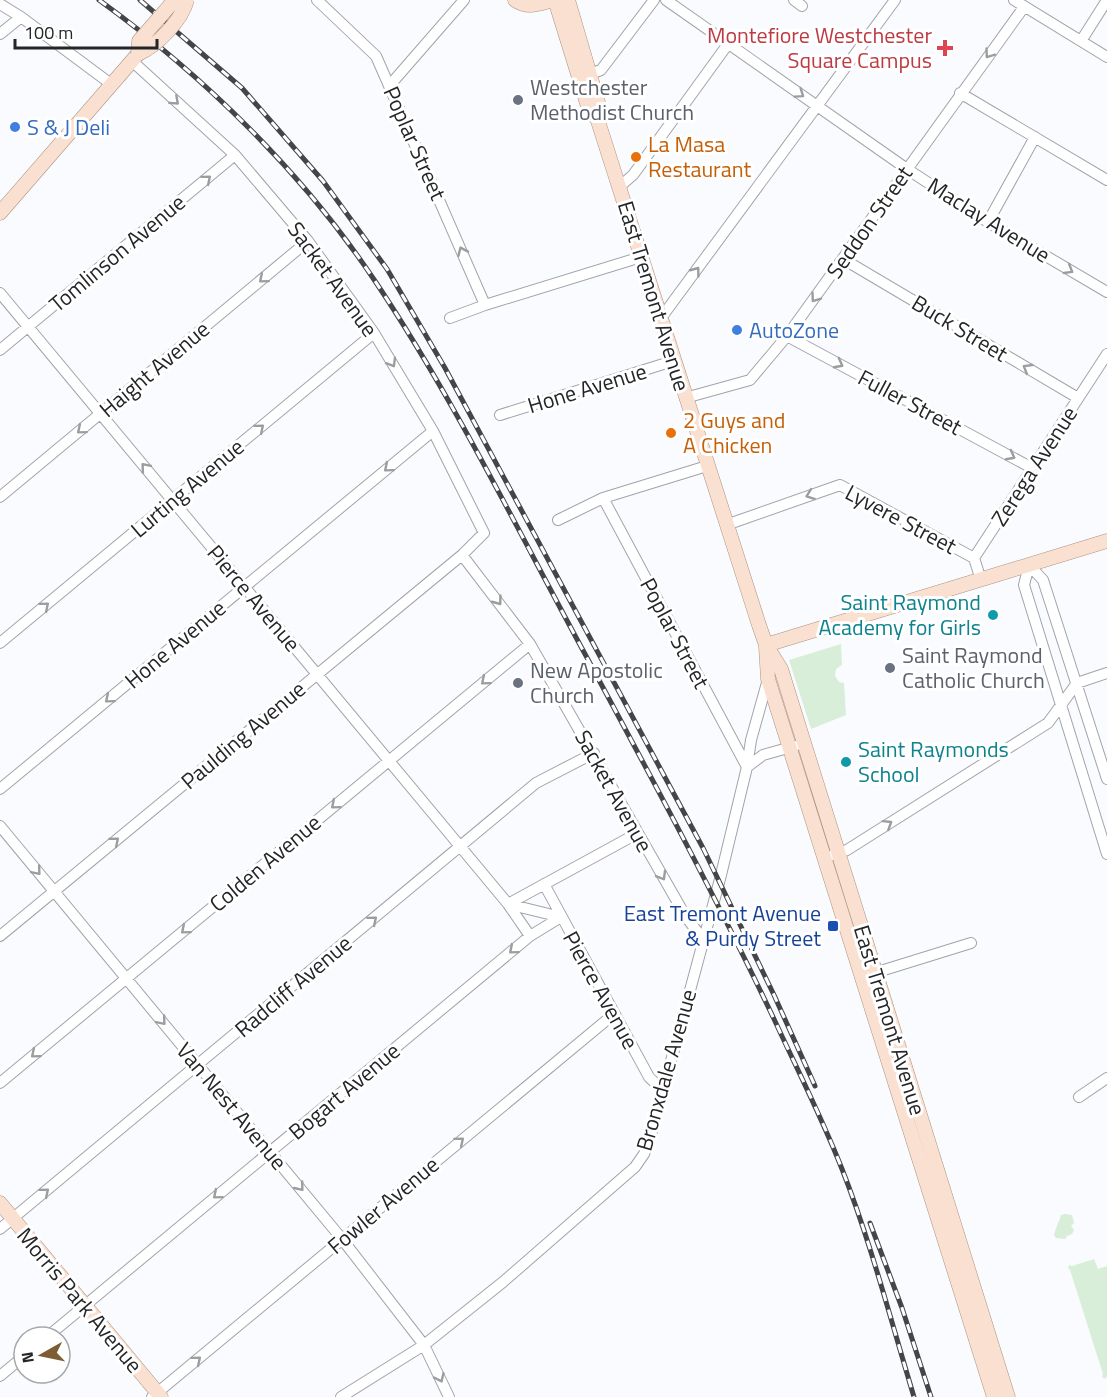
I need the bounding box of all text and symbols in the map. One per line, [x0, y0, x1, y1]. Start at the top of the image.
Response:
scale bar [15, 12, 158, 50]
place label: Montefiore Westchester Square Campus [707, 18, 932, 77]
text: 100 m [24, 19, 73, 46]
marker: Montefiore Westchester Square Campus [936, 39, 954, 57]
one-way arrow [985, 47, 996, 58]
place label: Westchester Methodist Church [530, 70, 694, 129]
street label: Poplar Street [375, 81, 455, 206]
one-way arrow [794, 87, 805, 98]
marker: Westchester Methodist Church [511, 93, 525, 107]
one-way arrow [168, 94, 179, 105]
place label: S & J Deli [27, 110, 110, 144]
marker: S & J Deli [8, 120, 22, 134]
place label: La Masa Restaurant [648, 127, 752, 186]
marker: La Masa Restaurant [629, 150, 643, 164]
street label: Seddon Street [817, 158, 921, 286]
street label: Maclay Avenue [921, 169, 1057, 271]
one-way arrow [200, 175, 211, 186]
street label: Tomlinson Avenue [41, 186, 193, 320]
street label: East Tremont Avenue [609, 197, 699, 395]
street label: Sacket Avenue [280, 214, 386, 344]
one-way arrow [457, 246, 469, 257]
one-way arrow [1063, 262, 1073, 274]
one-way arrow [688, 267, 699, 278]
one-way arrow [259, 271, 270, 282]
street label: Buck Street [905, 286, 1015, 370]
one-way arrow [811, 292, 822, 303]
street label: Haight Avenue [91, 313, 217, 425]
place label: AutoZone [749, 313, 839, 347]
marker: AutoZone [730, 323, 744, 337]
street label: Hone Avenue [523, 354, 651, 422]
one-way arrow [385, 357, 397, 367]
one-way arrow [832, 357, 843, 368]
street label: Fuller Street [852, 360, 968, 444]
one-way arrow [1023, 364, 1033, 376]
street label: Zerega Avenue [982, 399, 1086, 533]
place label: 2 Guys and A Chicken [683, 403, 785, 462]
one-way arrow [77, 423, 88, 434]
one-way arrow [253, 424, 264, 435]
marker: 2 Guys and A Chicken [664, 426, 678, 440]
street label: Lurting Avenue [123, 430, 251, 546]
one-way arrow [1004, 449, 1015, 460]
one-way arrow [384, 461, 395, 472]
one-way arrow [141, 463, 152, 474]
street label: Lyvere Street [839, 475, 963, 563]
one-way arrow [805, 488, 816, 501]
street label: Pierce Avenue [199, 537, 309, 659]
street label: Poplar Street [631, 571, 719, 695]
place label: Saint Raymond Academy for Girls [818, 585, 981, 644]
street label: Hone Avenue [117, 591, 233, 697]
one-way arrow [490, 595, 501, 606]
one-way arrow [38, 602, 49, 613]
marker: Saint Raymond Academy for Girls [986, 608, 1000, 622]
place label: Saint Raymond Catholic Church [902, 638, 1045, 697]
place label: New Apostolic Church [530, 653, 663, 712]
marker: Saint Raymond Catholic Church [883, 661, 897, 675]
street label: Paulding Avenue [173, 672, 313, 798]
one-way arrow [481, 674, 492, 685]
marker: New Apostolic Church [511, 676, 525, 690]
one-way arrow [104, 692, 115, 703]
street label: Sacket Avenue [566, 724, 662, 858]
place label: Saint Raymonds School [858, 732, 1009, 791]
marker: Saint Raymonds School [839, 755, 853, 769]
one-way arrow [331, 798, 342, 809]
street label: Colden Avenue [202, 806, 328, 920]
one-way arrow [881, 820, 892, 831]
one-way arrow [108, 837, 119, 848]
one-way arrow [30, 864, 41, 875]
one-way arrow [655, 870, 667, 881]
place label: East Tremont Avenue & Purdy Street [624, 896, 821, 955]
one-way arrow [366, 917, 377, 928]
marker: East Tremont Avenue & Purdy Street [826, 919, 840, 933]
street label: East Tremont Avenue [845, 921, 935, 1119]
one-way arrow [181, 923, 192, 934]
street label: Pierce Avenue [554, 925, 648, 1055]
street label: Radcliff Avenue [227, 927, 359, 1045]
one-way arrow [509, 943, 520, 954]
street label: Bronxdale Avenue [627, 985, 705, 1155]
one-way arrow [155, 1015, 166, 1026]
street label: Bogart Avenue [281, 1034, 407, 1148]
street label: Van Nest Avenue [168, 1035, 296, 1177]
one-way arrow [31, 1047, 42, 1058]
one-way arrow [453, 1138, 464, 1149]
street label: Fowler Avenue [320, 1148, 446, 1262]
one-way arrow [293, 1181, 304, 1192]
one-way arrow [38, 1188, 49, 1199]
one-way arrow [213, 1188, 224, 1199]
street label: Morris Park Avenue [9, 1220, 151, 1380]
north arrow [12, 1325, 72, 1385]
text: N [14, 1350, 40, 1365]
one-way arrow [190, 1356, 201, 1367]
one-way arrow [433, 1371, 445, 1382]

